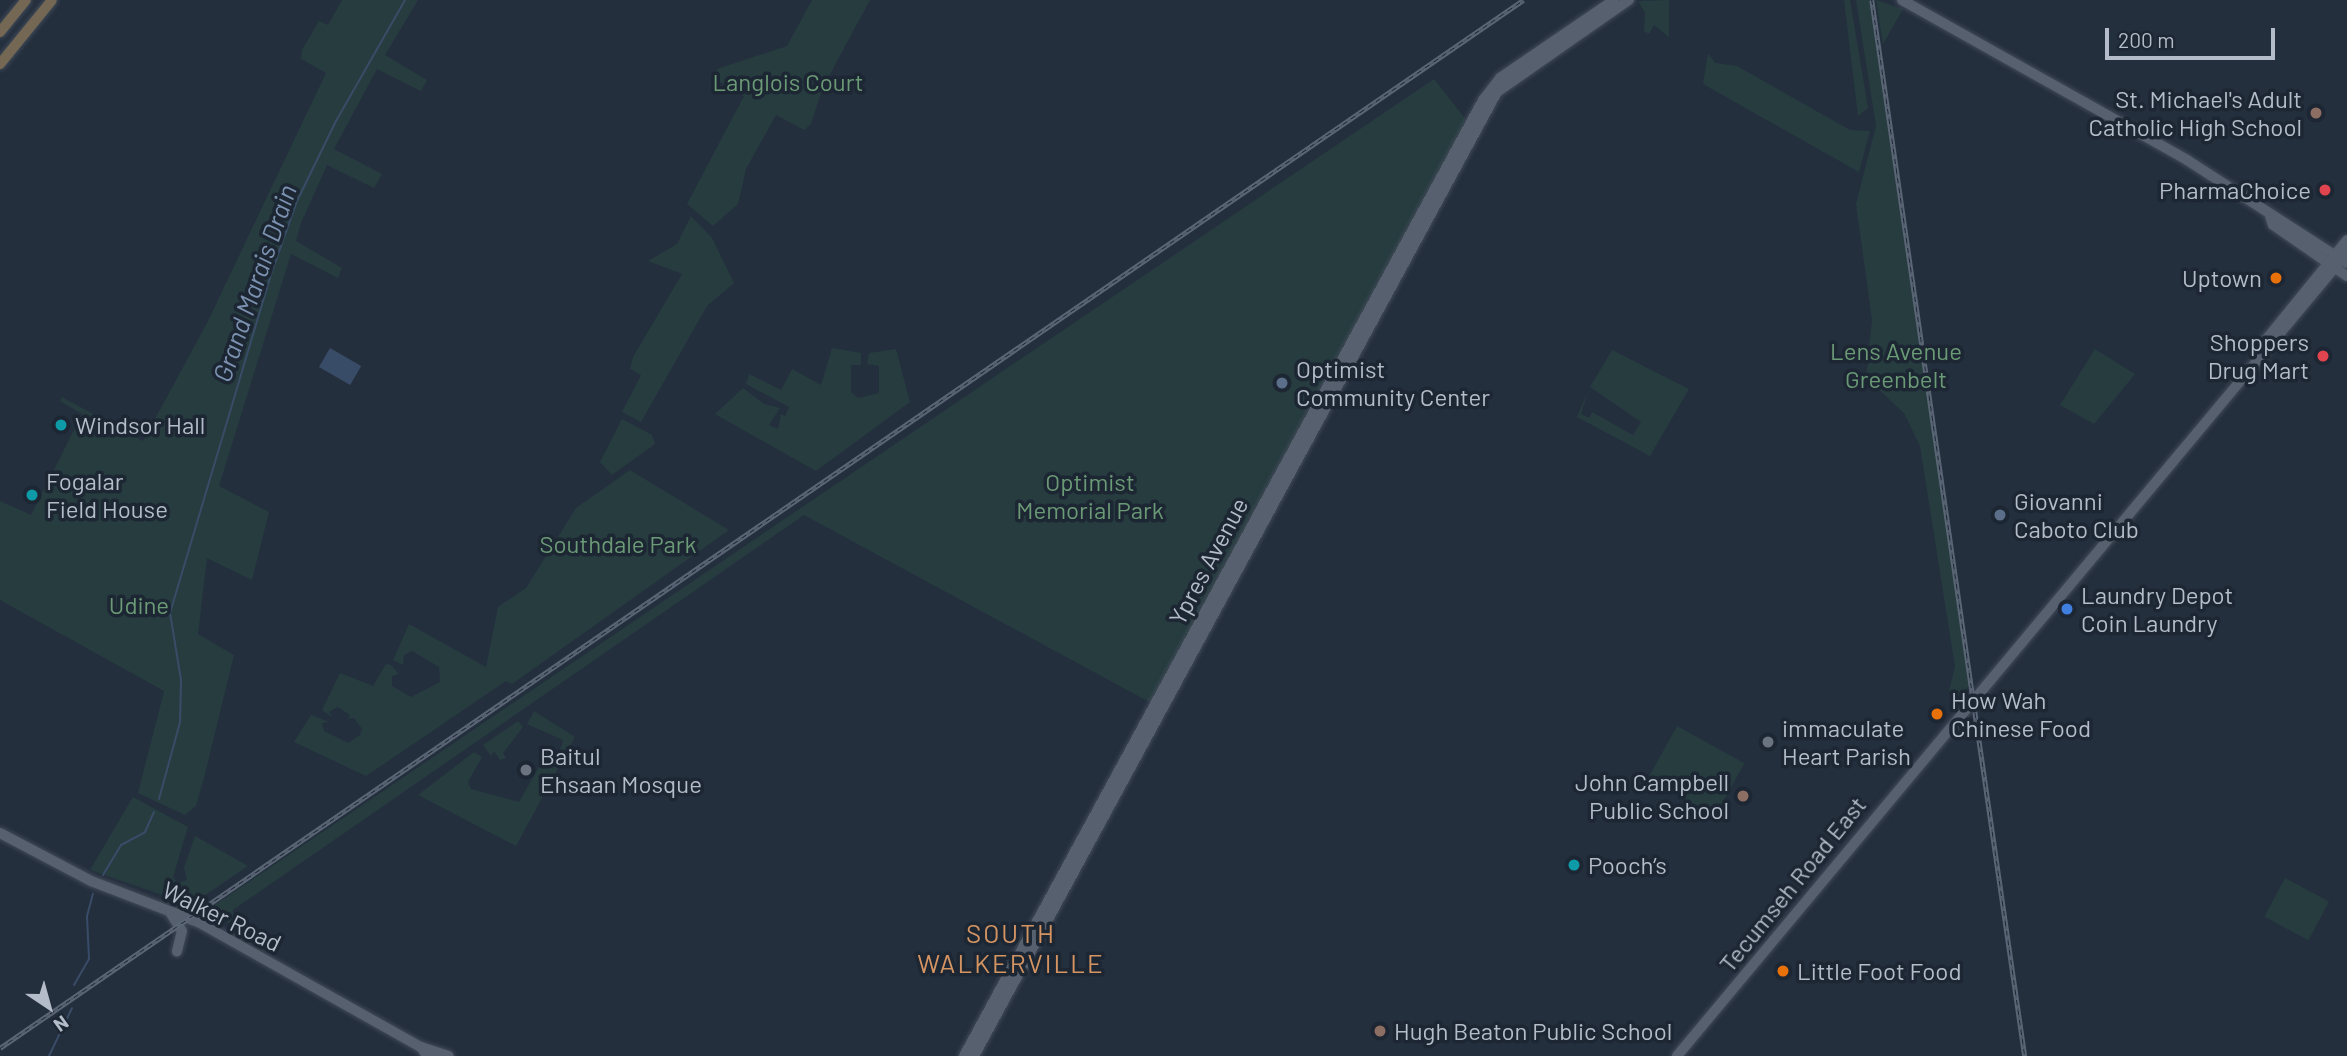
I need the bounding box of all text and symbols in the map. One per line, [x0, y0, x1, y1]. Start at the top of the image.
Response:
scale bar [2109, 14, 2279, 58]
text: 200 m [2118, 27, 2175, 52]
park label: Langlois Court [712, 68, 864, 96]
place label: St. Michael's Adult Catholic High School [2089, 85, 2302, 141]
marker: St. Michael's Adult Catholic High School [2308, 105, 2324, 121]
place label: PharmaChoice [2159, 176, 2311, 204]
water label: Grand Marais Drain [206, 180, 302, 386]
marker: PharmaChoice [2317, 182, 2333, 198]
place label: Uptown [2182, 264, 2262, 292]
marker: Uptown [2268, 270, 2284, 286]
place label: Shoppers Drug Mart [2208, 328, 2309, 384]
park label: Lens Avenue Greenbelt [1830, 337, 1962, 393]
marker: Shoppers Drug Mart [2315, 348, 2331, 364]
place label: Optimist Community Center [1296, 355, 1490, 411]
marker: Optimist Community Center [1274, 375, 1290, 391]
place label: Windsor Hall [75, 411, 205, 439]
marker: Windsor Hall [53, 417, 69, 433]
place label: Fogalar Field House [46, 467, 168, 523]
park label: Optimist Memorial Park [1016, 468, 1164, 524]
marker: Fogalar Field House [24, 487, 40, 503]
place label: Giovanni Caboto Club [2014, 487, 2139, 543]
street label: Ypres Avenue [1163, 493, 1253, 629]
marker: Giovanni Caboto Club [1992, 507, 2008, 523]
park label: Southdale Park [539, 530, 697, 558]
place label: Laundry Depot Coin Laundry [2081, 581, 2233, 637]
park label: Udine [109, 591, 169, 619]
marker: Laundry Depot Coin Laundry [2059, 601, 2075, 617]
place label: How Wah Chinese Food [1951, 686, 2091, 742]
marker: How Wah Chinese Food [1929, 706, 1945, 722]
place label: immaculate Heart Parish [1782, 714, 1911, 770]
marker: immaculate Heart Parish [1760, 734, 1776, 750]
place label: Baitul Ehsaan Mosque [540, 742, 702, 798]
marker: Baitul Ehsaan Mosque [518, 762, 534, 778]
place label: John Campbell Public School [1575, 768, 1729, 824]
marker: John Campbell Public School [1735, 788, 1751, 804]
street label: Tecumseh Road East [1713, 791, 1871, 977]
place label: Pooch’s [1588, 851, 1667, 879]
marker: Pooch’s [1566, 857, 1582, 873]
street label: Walker Road [158, 875, 286, 957]
district label: SOUTH WALKERVILLE [919, 917, 1103, 978]
place label: Little Foot Food [1797, 957, 1961, 985]
marker: Little Foot Food [1775, 963, 1791, 979]
north arrow [14, 972, 84, 1042]
text: N [50, 1011, 74, 1037]
place label: Hugh Beaton Public School [1394, 1017, 1672, 1045]
marker: Hugh Beaton Public School [1372, 1023, 1388, 1039]

